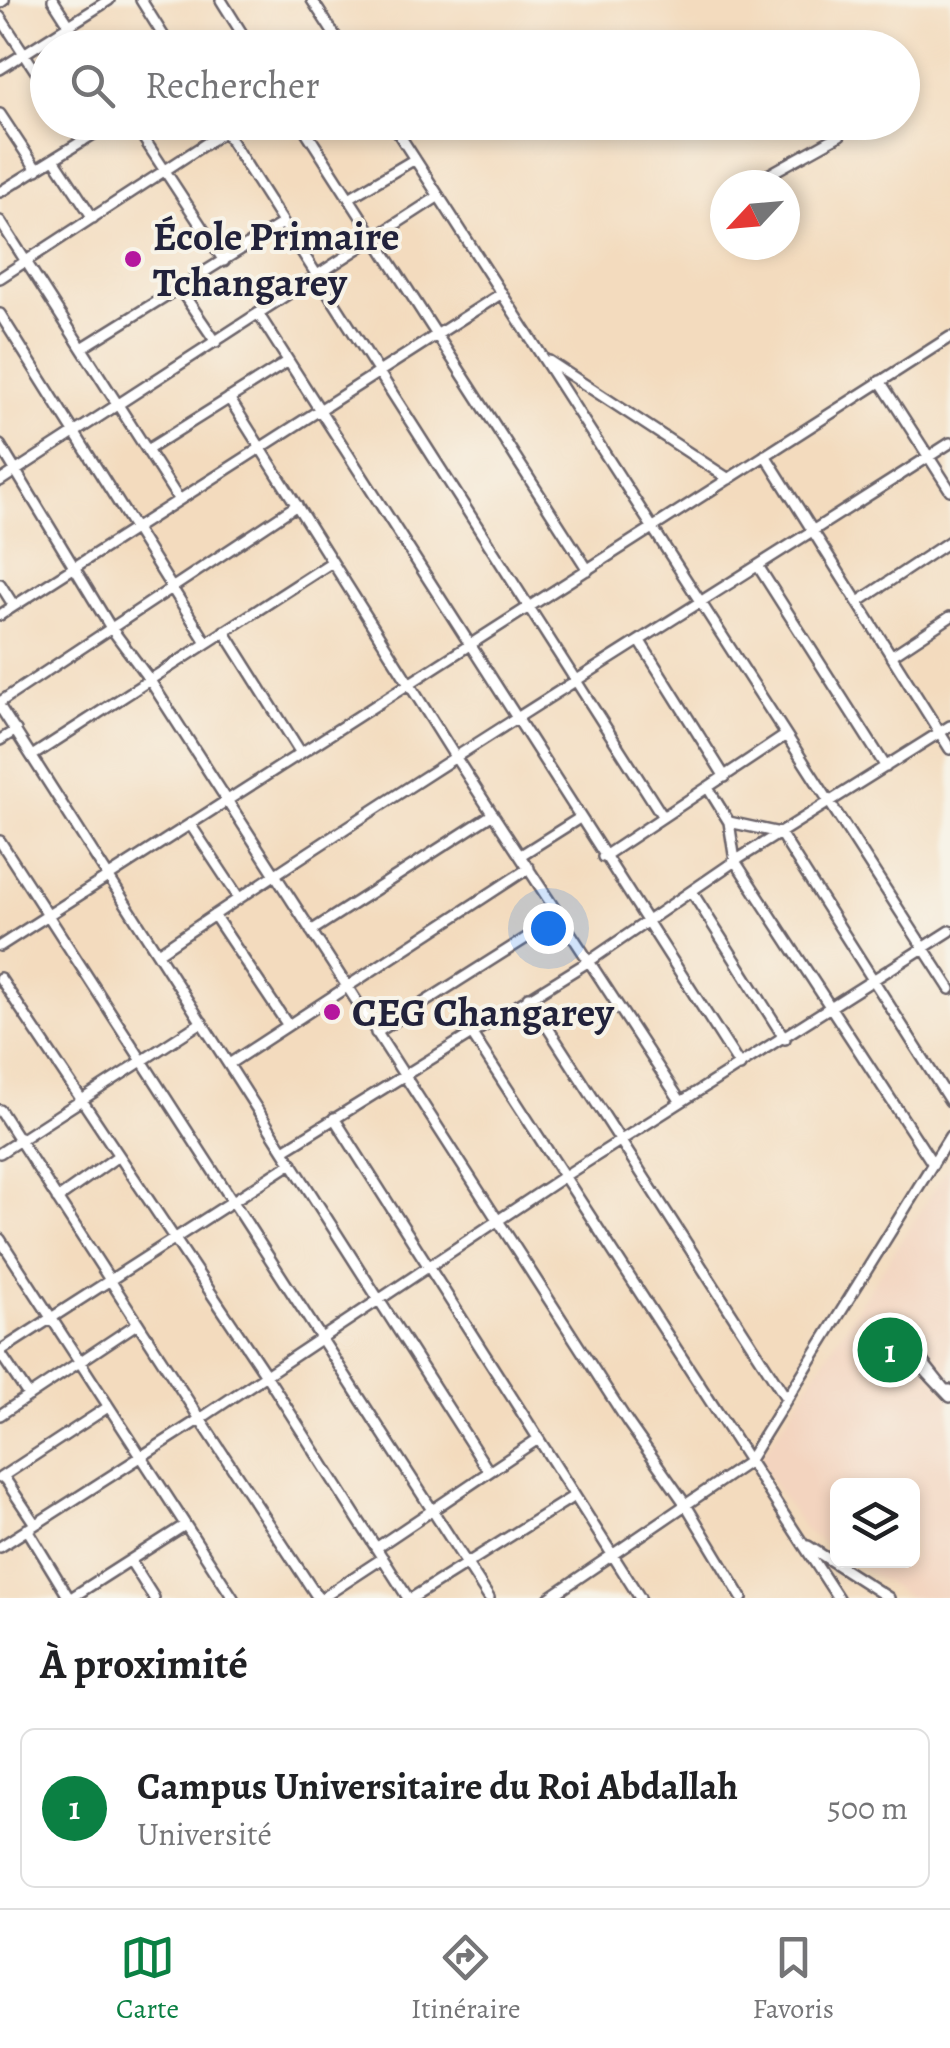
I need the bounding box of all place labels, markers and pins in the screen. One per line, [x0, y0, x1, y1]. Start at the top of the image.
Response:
place label: École Primaire Tchangarey [153, 209, 400, 310]
marker: École Primaire Tchangarey [122, 248, 144, 270]
place label: CEG Changarey [352, 985, 615, 1040]
marker: CEG Changarey [321, 1001, 343, 1023]
pin: 1 [858, 1312, 922, 1388]

